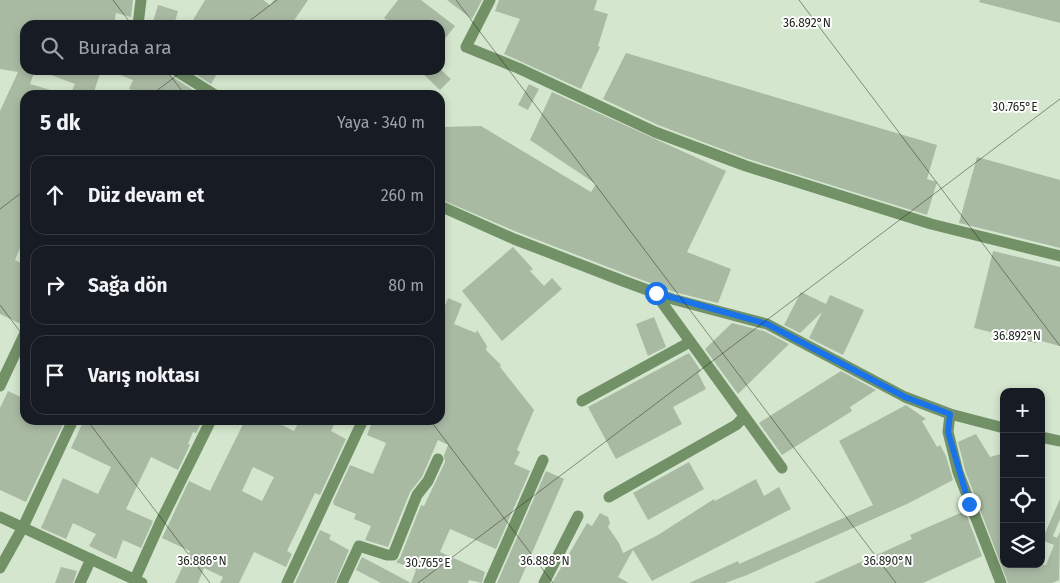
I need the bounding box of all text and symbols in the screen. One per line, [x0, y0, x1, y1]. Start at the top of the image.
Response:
text: 36.892°N [783, 16, 831, 30]
search box [20, 20, 445, 75]
icon: search [38, 34, 66, 62]
text: Burada ara [78, 36, 172, 59]
text: 30.765°E [992, 100, 1038, 114]
text: 5 dk [40, 110, 80, 136]
text: Yaya · 340 m [337, 113, 425, 132]
icon: ahead [41, 181, 69, 209]
text: Düz devam et [88, 184, 204, 207]
text: 260 m [381, 186, 424, 205]
icon: right [41, 271, 69, 299]
text: Sağa dön [88, 274, 168, 297]
text: 80 m [388, 276, 424, 295]
route start [645, 282, 668, 305]
text: 36.892°N [993, 329, 1041, 343]
icon: arrive [41, 361, 69, 389]
text: Varış noktası [88, 364, 200, 387]
map controls [1000, 388, 1045, 568]
button: + [1000, 388, 1045, 433]
button: − [1000, 433, 1045, 478]
button: locate [1000, 478, 1045, 523]
route end [958, 493, 981, 516]
button: layers [1000, 523, 1045, 568]
text: 36.886°N [177, 554, 227, 568]
text: 36.888°N [520, 554, 570, 568]
text: 36.890°N [863, 554, 913, 568]
text: 30.765°E [405, 556, 451, 570]

